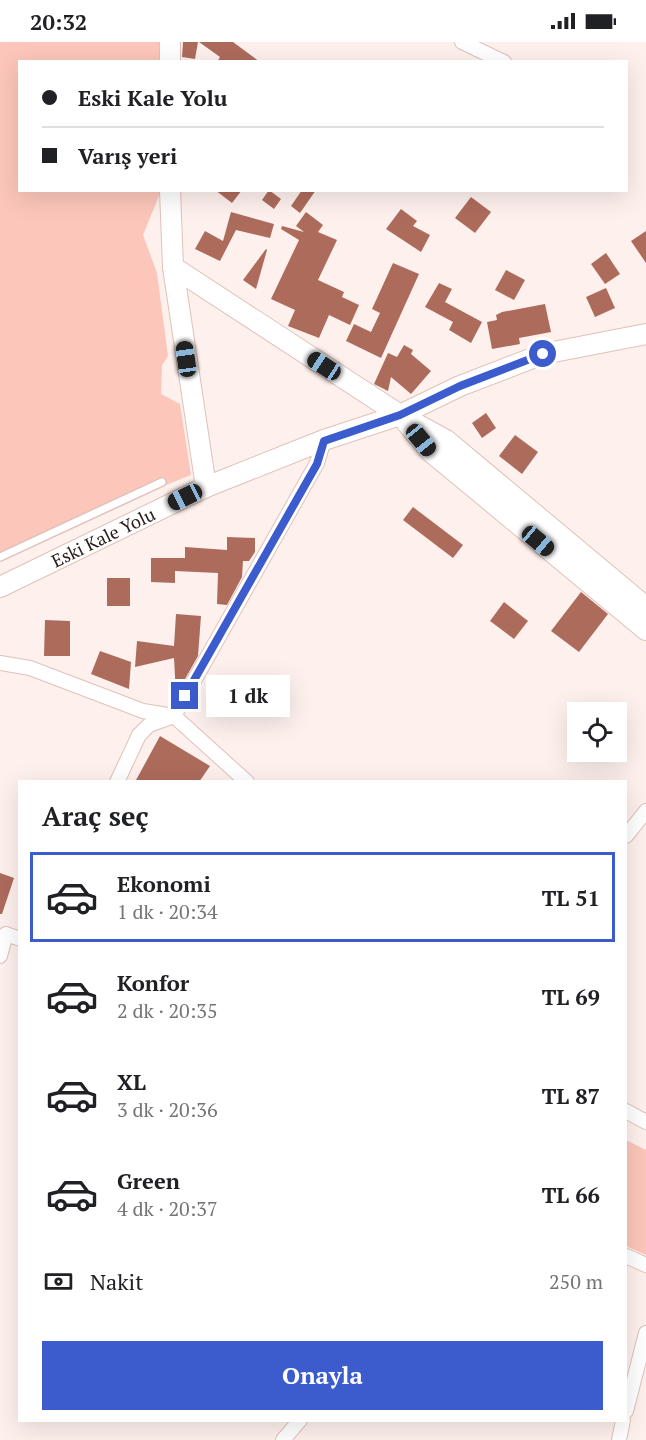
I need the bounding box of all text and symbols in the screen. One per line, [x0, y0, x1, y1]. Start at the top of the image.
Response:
text: 20:32 [30, 7, 87, 36]
text: Eski Kale Yolu [78, 83, 228, 112]
text: Varış yeri [78, 141, 177, 170]
car [175, 340, 197, 378]
route start [529, 340, 556, 367]
car [304, 349, 344, 383]
car [403, 420, 439, 460]
car [165, 481, 205, 513]
street label: Eski Kale Yolu [47, 502, 159, 572]
car [518, 523, 558, 559]
callout: 1 dk [206, 675, 290, 717]
route end [171, 682, 198, 709]
text: 1 dk [228, 682, 268, 709]
map controls [567, 702, 627, 762]
button: locate [567, 702, 627, 762]
text: Araç seç [42, 798, 149, 834]
text: Ekonomi [117, 869, 211, 898]
icon: car [45, 870, 99, 924]
text: TL 51 [542, 883, 600, 912]
text: 1 dk · 20:34 [117, 898, 218, 925]
text: Konfor [117, 968, 189, 997]
icon: car [45, 969, 99, 1023]
text: TL 69 [542, 982, 600, 1011]
text: 2 dk · 20:35 [117, 997, 218, 1024]
text: XL [117, 1067, 146, 1096]
icon: car [45, 1068, 99, 1122]
text: TL 87 [542, 1081, 600, 1110]
text: 3 dk · 20:36 [117, 1096, 218, 1123]
text: Green [117, 1166, 180, 1195]
icon: car [45, 1167, 99, 1221]
text: TL 66 [542, 1180, 600, 1209]
text: 4 dk · 20:37 [117, 1195, 218, 1222]
icon: cash [42, 1265, 75, 1298]
text: Nakit [90, 1267, 143, 1296]
text: 250 m [549, 1268, 603, 1295]
button: Onayla [42, 1341, 603, 1410]

